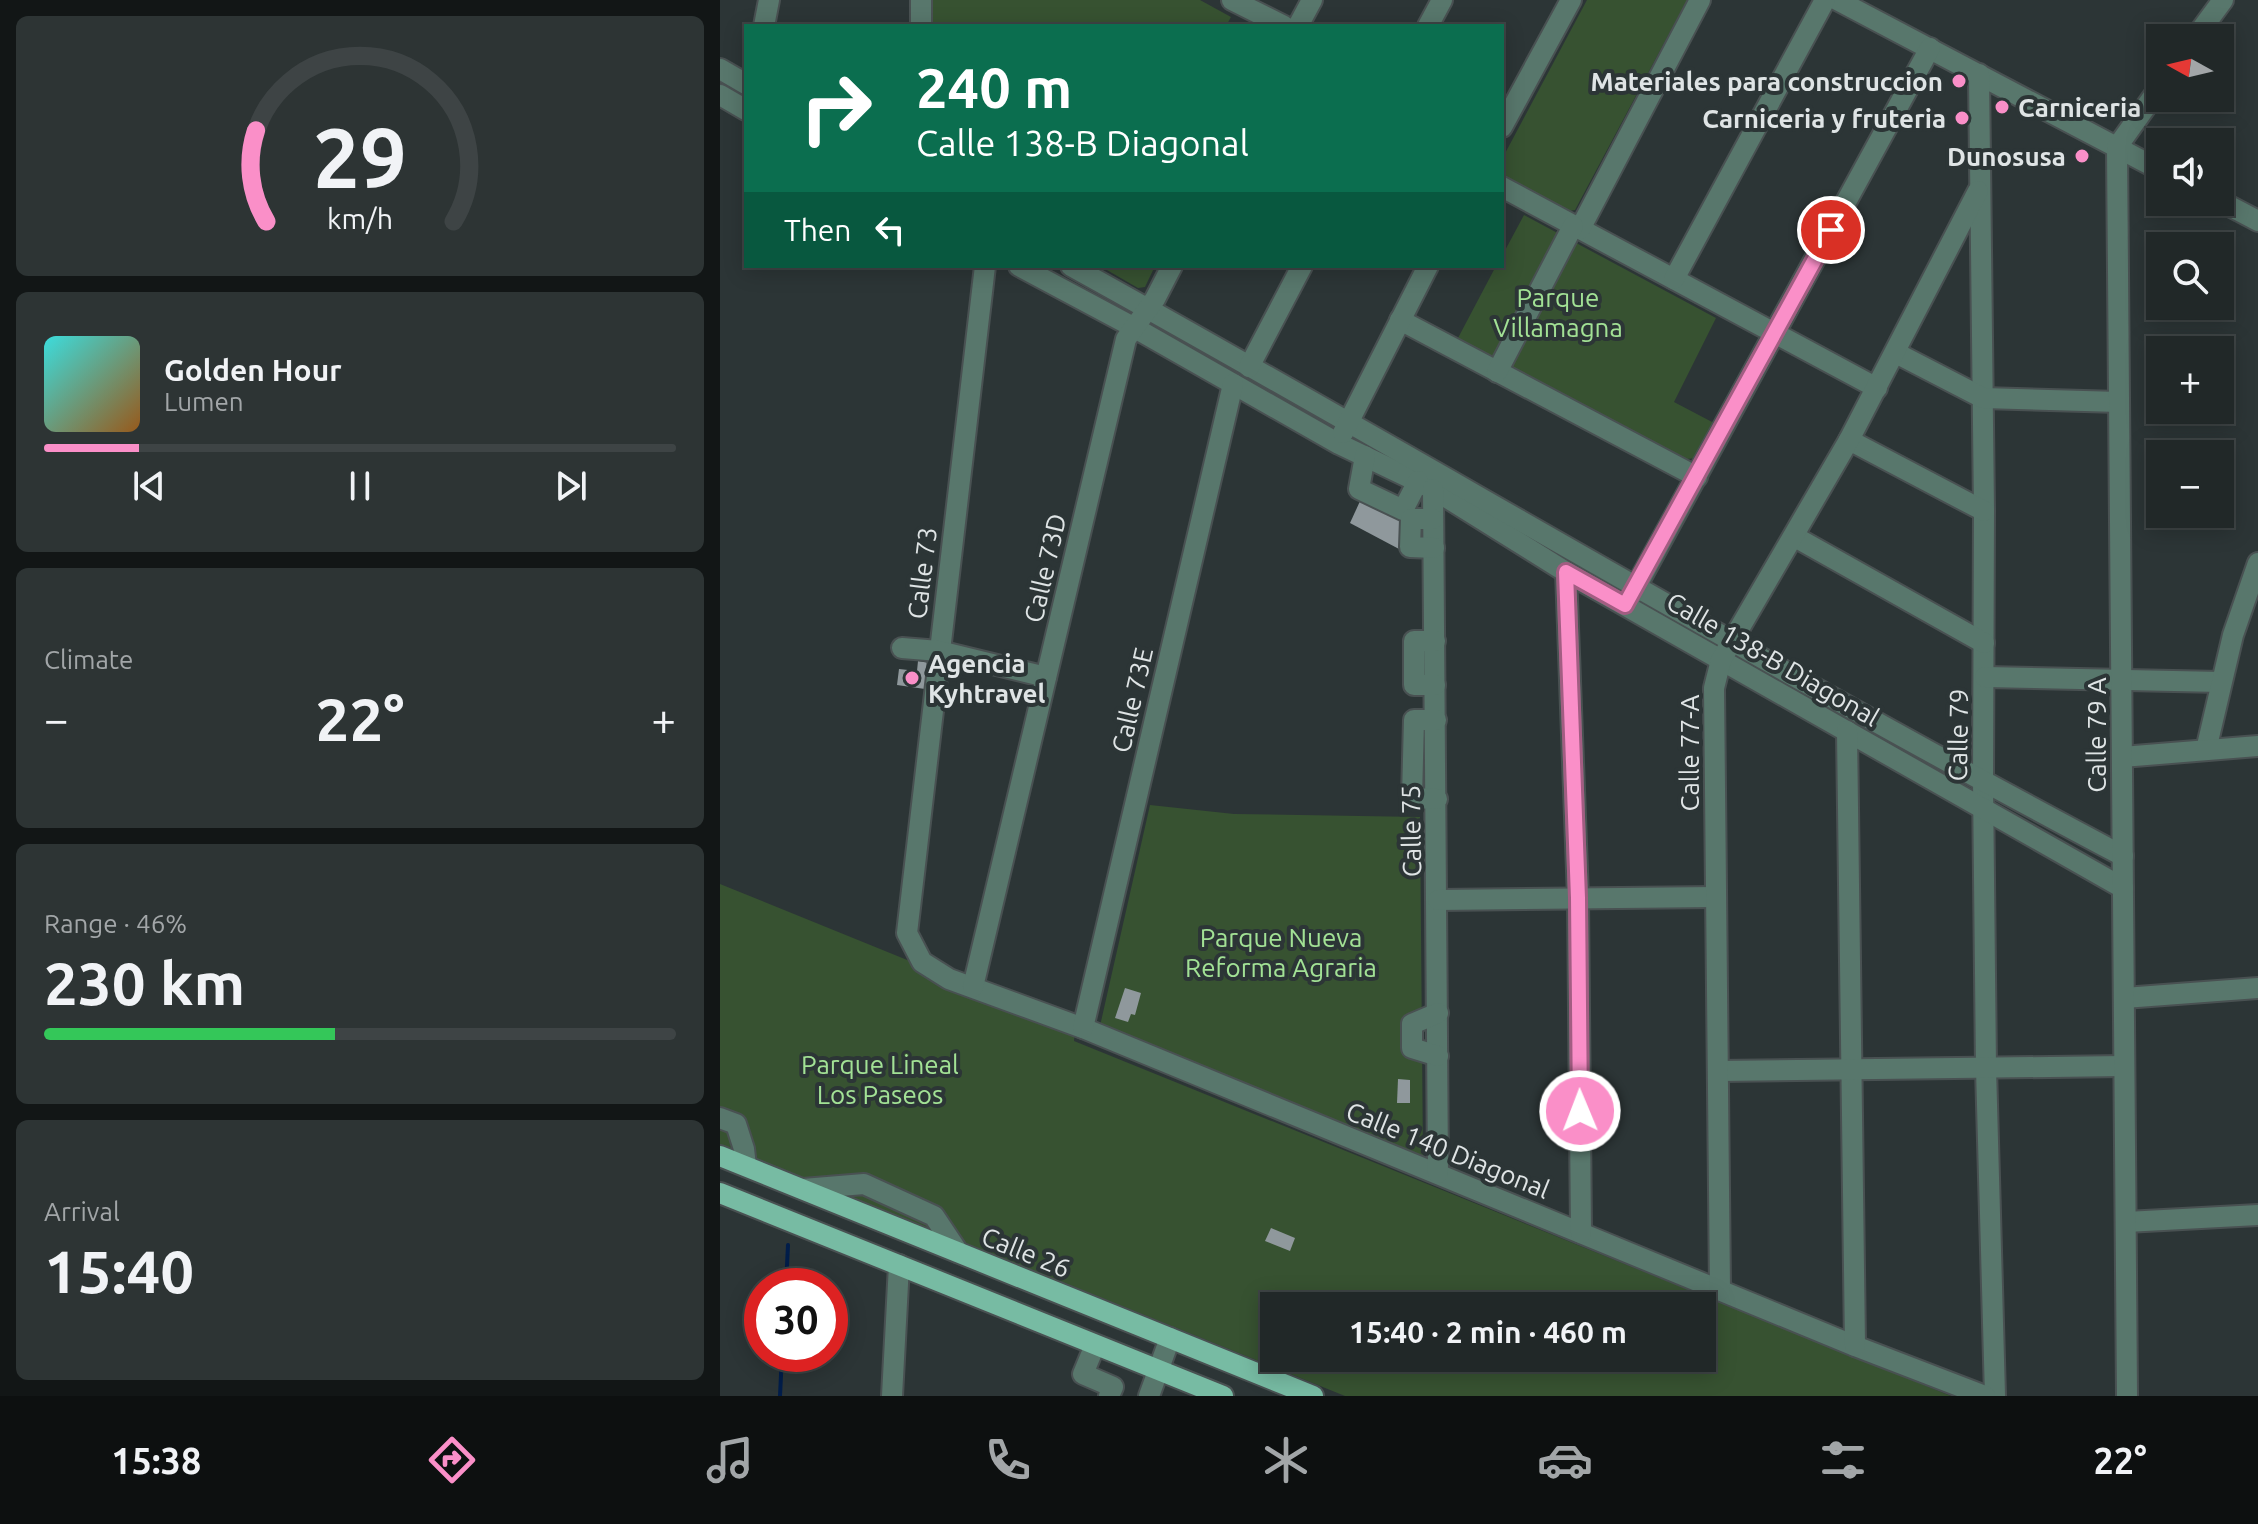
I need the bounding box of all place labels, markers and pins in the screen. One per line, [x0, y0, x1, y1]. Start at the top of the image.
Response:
place label: Materiales para construccion [1591, 67, 1943, 96]
marker: Materiales para construccion [1950, 72, 1968, 90]
place label: Carniceria [2018, 93, 2141, 122]
marker: Carniceria [1993, 98, 2011, 116]
place label: Carniceria y fruteria [1702, 104, 1946, 133]
marker: Carniceria y fruteria [1953, 109, 1971, 127]
place label: Dunosusa [1947, 142, 2066, 171]
marker: Dunosusa [2073, 147, 2091, 165]
pin [1797, 196, 1865, 264]
place label: Agencia Kyhtravel [928, 649, 1046, 708]
marker: Agencia Kyhtravel [903, 669, 921, 687]

